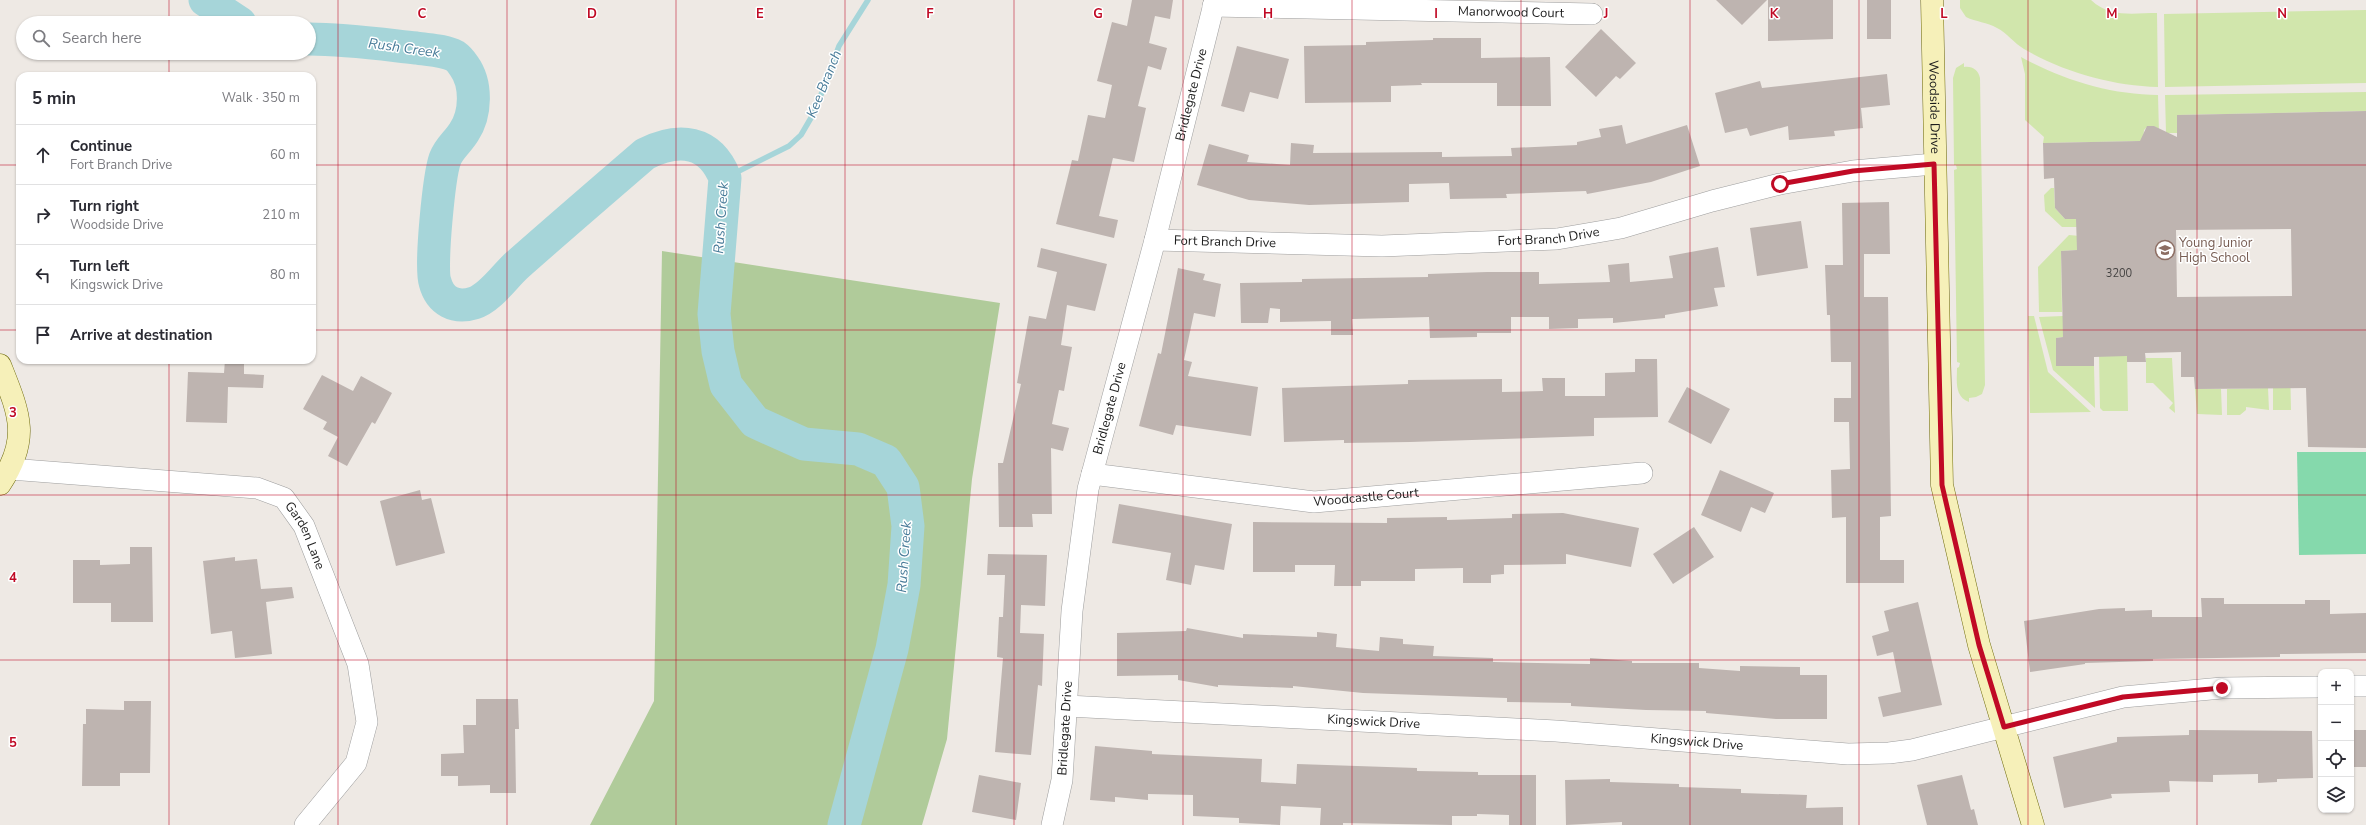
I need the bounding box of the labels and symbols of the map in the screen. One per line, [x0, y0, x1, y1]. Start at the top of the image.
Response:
street label: Manorwood Court [1458, 2, 1565, 22]
text: C [418, 5, 427, 23]
text: D [587, 5, 597, 23]
text: E [756, 5, 764, 23]
text: F [926, 5, 934, 23]
text: G [1093, 5, 1103, 23]
text: H [1263, 5, 1273, 23]
text: I [1434, 5, 1438, 23]
text: J [1603, 5, 1608, 23]
text: K [1770, 5, 1779, 23]
text: L [1940, 5, 1948, 23]
text: M [2106, 5, 2118, 23]
text: N [2277, 5, 2287, 23]
water label: Rush Creek [367, 34, 442, 63]
street label: Bridlegate Drive [1171, 46, 1212, 143]
water label: Kee Branch [802, 47, 846, 121]
street label: Woodside Drive [1924, 60, 1944, 154]
route start [1771, 175, 1789, 193]
water label: Rush Creek [709, 181, 733, 254]
street label: Fort Branch Drive [1497, 223, 1601, 250]
street label: Fort Branch Drive [1174, 232, 1276, 252]
place label: Young Junior High School [2178, 234, 2253, 267]
school or university icon: Young Junior High School [2154, 239, 2176, 261]
house number: 3200 [2106, 266, 2133, 281]
street label: Bridlegate Drive [1089, 360, 1131, 456]
text: 3 [9, 404, 17, 422]
street label: Woodcastle Court [1313, 484, 1420, 511]
street label: Garden Lane [280, 498, 329, 572]
water label: Rush Creek [892, 520, 916, 593]
text: 4 [9, 569, 17, 587]
route end [2213, 679, 2231, 697]
street label: Bridlegate Drive [1053, 680, 1077, 776]
street label: Kingswick Drive [1327, 710, 1421, 733]
street label: Kingswick Drive [1650, 729, 1744, 755]
text: 5 [9, 734, 17, 752]

